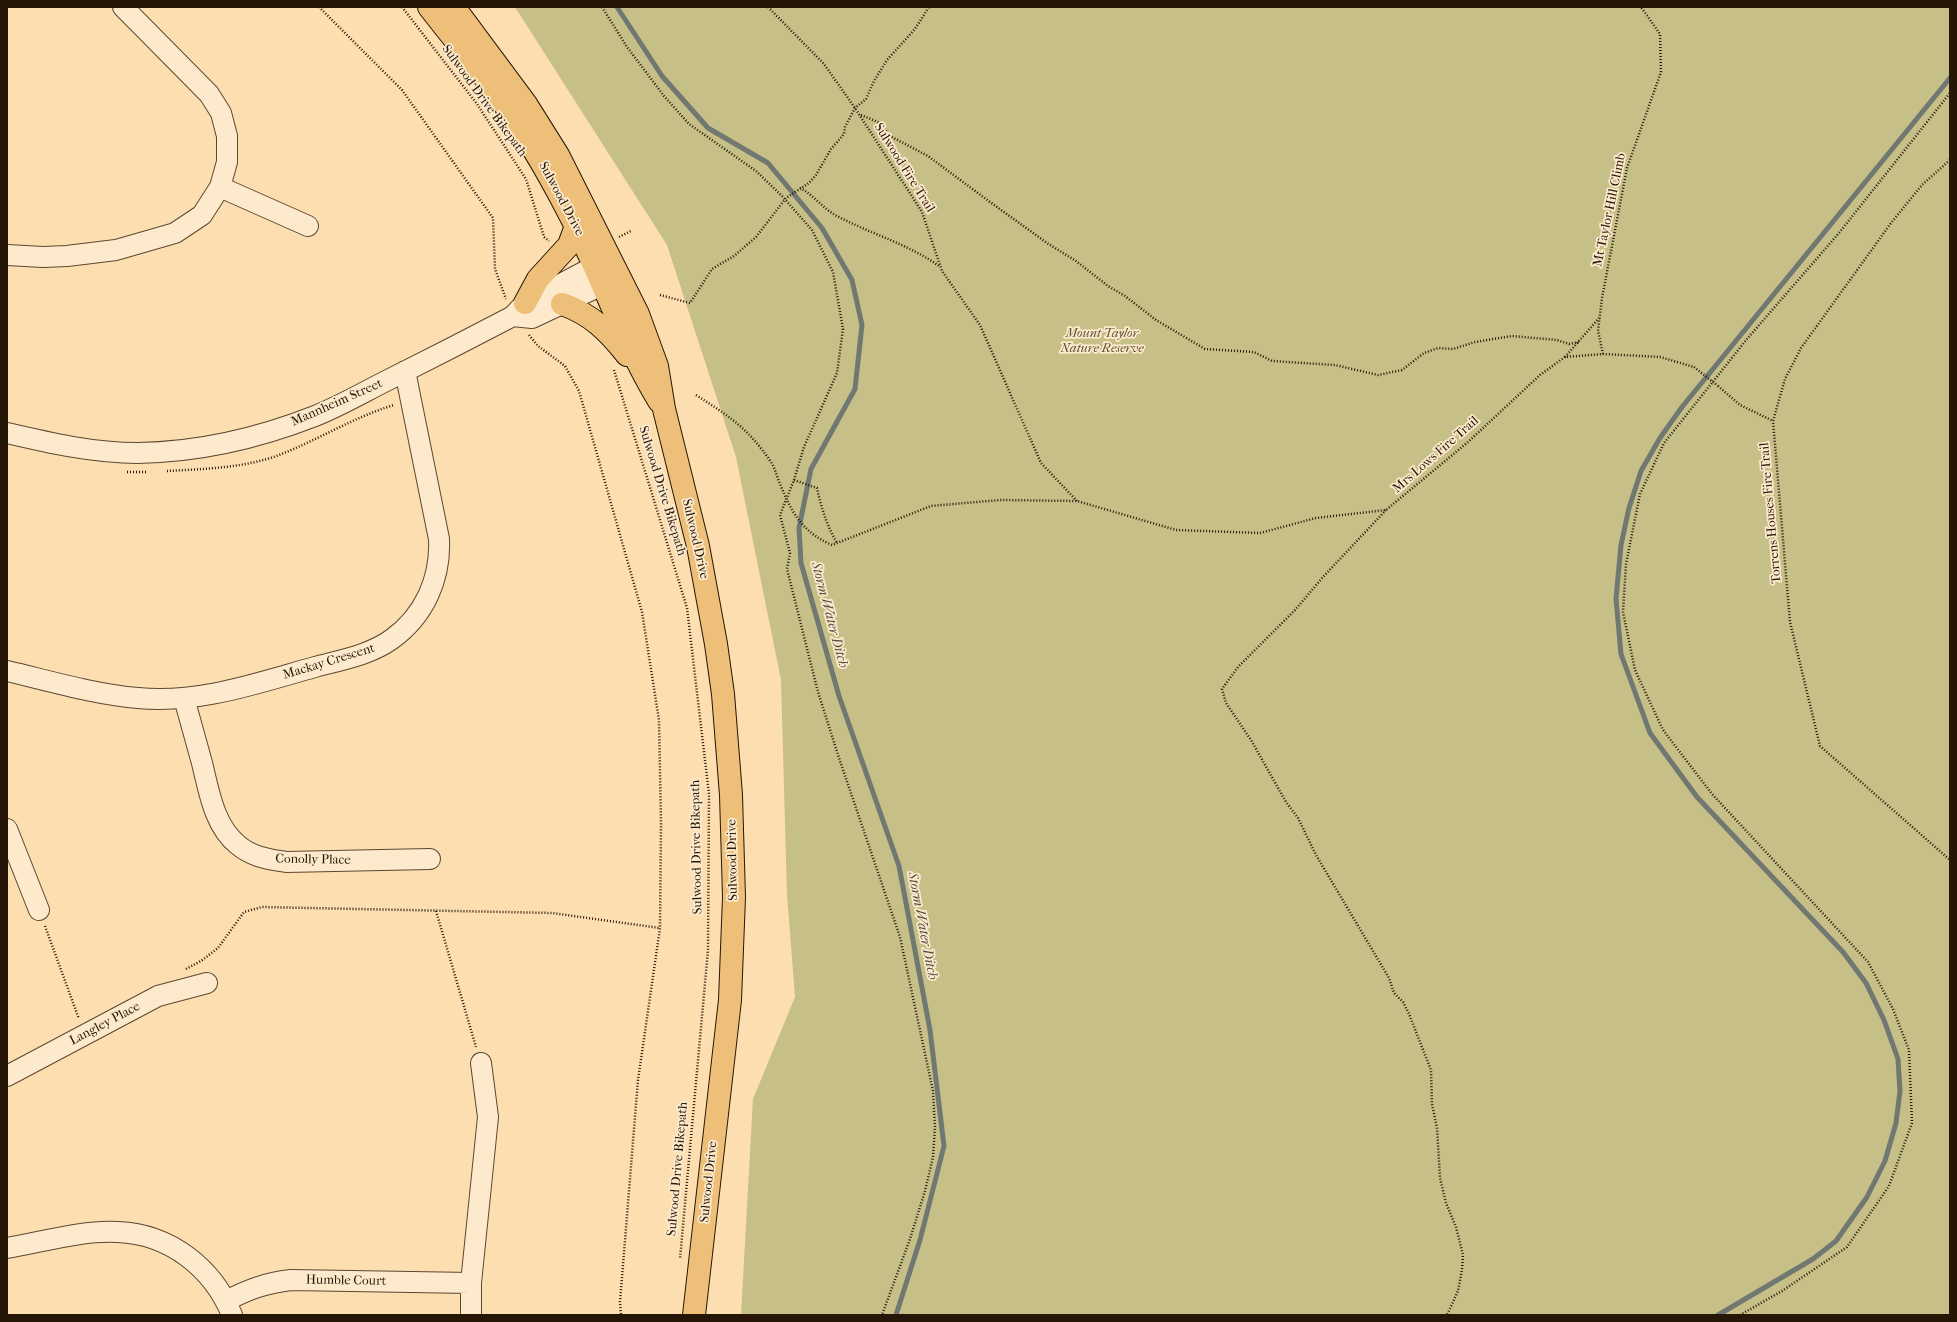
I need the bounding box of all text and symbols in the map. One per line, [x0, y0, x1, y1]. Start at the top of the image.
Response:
street label: Sulwood Drive Bikepath [438, 42, 530, 160]
street label: Sulwood Fire Trail [870, 120, 938, 216]
street label: Mt Taylor Hill Climb [1590, 152, 1630, 268]
street label: Sulwood Drive [535, 159, 587, 239]
park label: Mount Taylor Nature Reserve [1061, 326, 1143, 357]
street label: Mannheim Street [289, 376, 385, 430]
street label: Mrs Lows Fire Trail [1390, 413, 1482, 497]
street label: Sulwood Drive Bikepath [635, 424, 689, 558]
street label: Torrens Houses Fire Trail [1757, 442, 1785, 584]
street label: Sulwood Drive [678, 497, 712, 581]
water label: Storm Water Ditch [807, 560, 851, 670]
street label: Mackay Crescent [281, 641, 377, 683]
street label: Sulwood Drive Bikepath [688, 780, 706, 914]
street label: Sulwood Drive [724, 819, 742, 901]
street label: Conolly Place [275, 852, 351, 868]
water label: Storm Water Ditch [903, 871, 941, 981]
street label: Langley Place [67, 999, 143, 1049]
street label: Sulwood Drive Bikepath [664, 1101, 692, 1237]
street label: Sulwood Drive [697, 1141, 721, 1223]
street label: Humble Court [306, 1272, 386, 1290]

